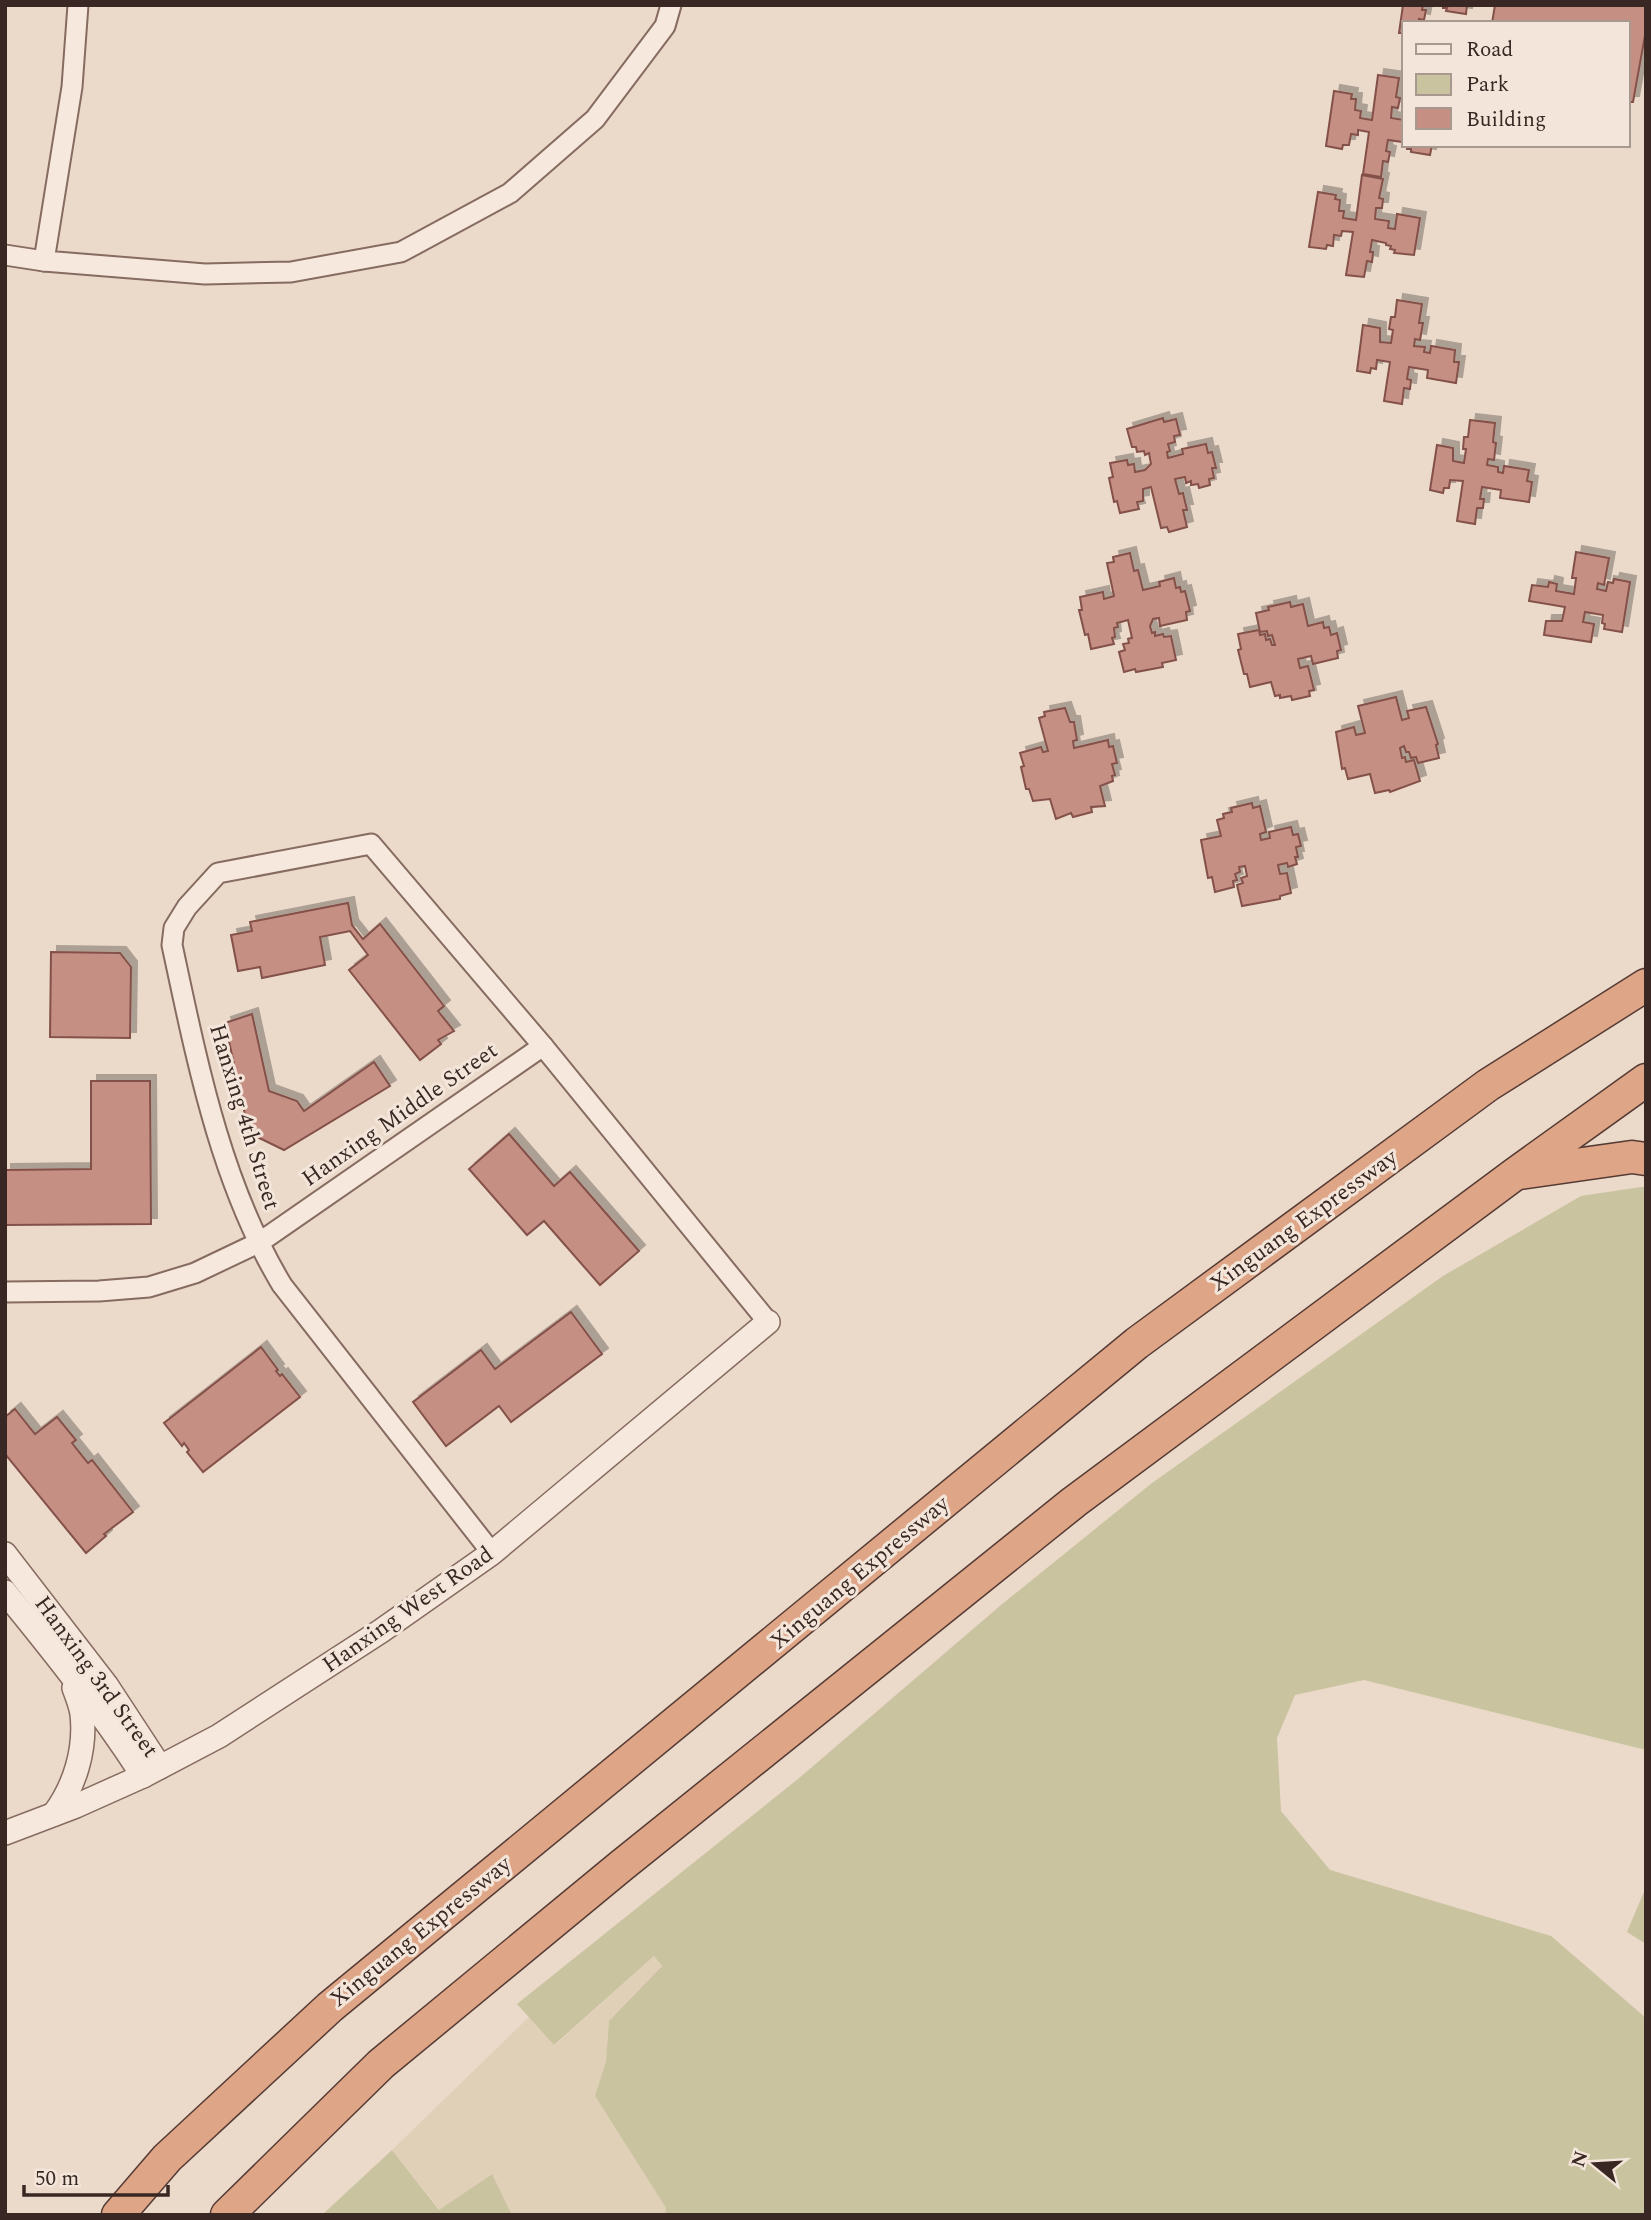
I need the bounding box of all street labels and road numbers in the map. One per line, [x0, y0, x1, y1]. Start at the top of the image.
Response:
street label: Hanxing 4th Street [199, 1020, 289, 1214]
street label: Hanxing Middle Street [295, 1034, 505, 1196]
street label: Xinguang Expressway [1203, 1140, 1406, 1301]
street label: Xinguang Expressway [763, 1487, 958, 1659]
street label: Hanxing West Road [315, 1538, 501, 1682]
street label: Hanxing 3rd Street [25, 1589, 167, 1765]
street label: Xinguang Expressway [323, 1847, 520, 2016]

